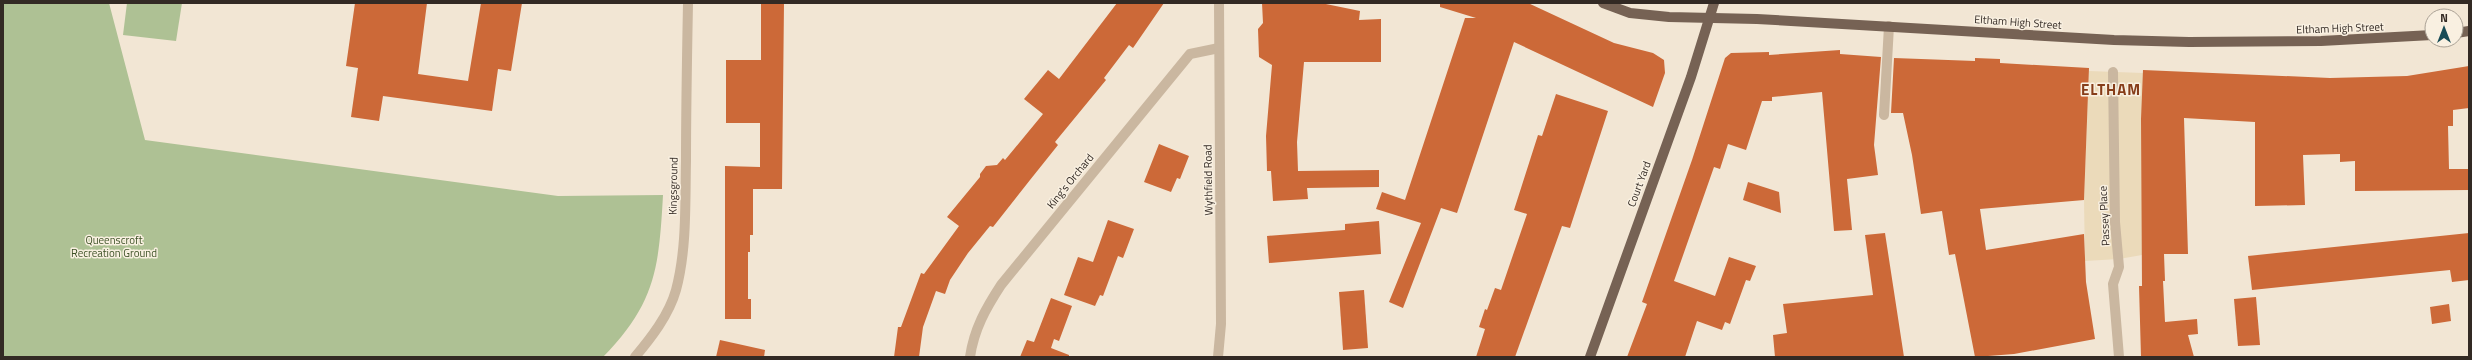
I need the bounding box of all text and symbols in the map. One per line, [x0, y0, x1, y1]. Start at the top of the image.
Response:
north arrow [2424, 8, 2464, 48]
text: N [2440, 10, 2448, 26]
street label: Eltham High Street [1974, 11, 2062, 33]
street label: Eltham High Street [2296, 18, 2384, 38]
district label: ELTHAM [2081, 78, 2141, 101]
street label: Wythfield Road [1199, 144, 1217, 216]
street label: King's Orchard [1043, 150, 1097, 212]
street label: Kingsground [664, 157, 682, 215]
street label: Court Yard [1623, 159, 1655, 209]
street label: Passey Place [2094, 185, 2114, 247]
park label: Queenscroft Recreation Ground [71, 232, 157, 261]

